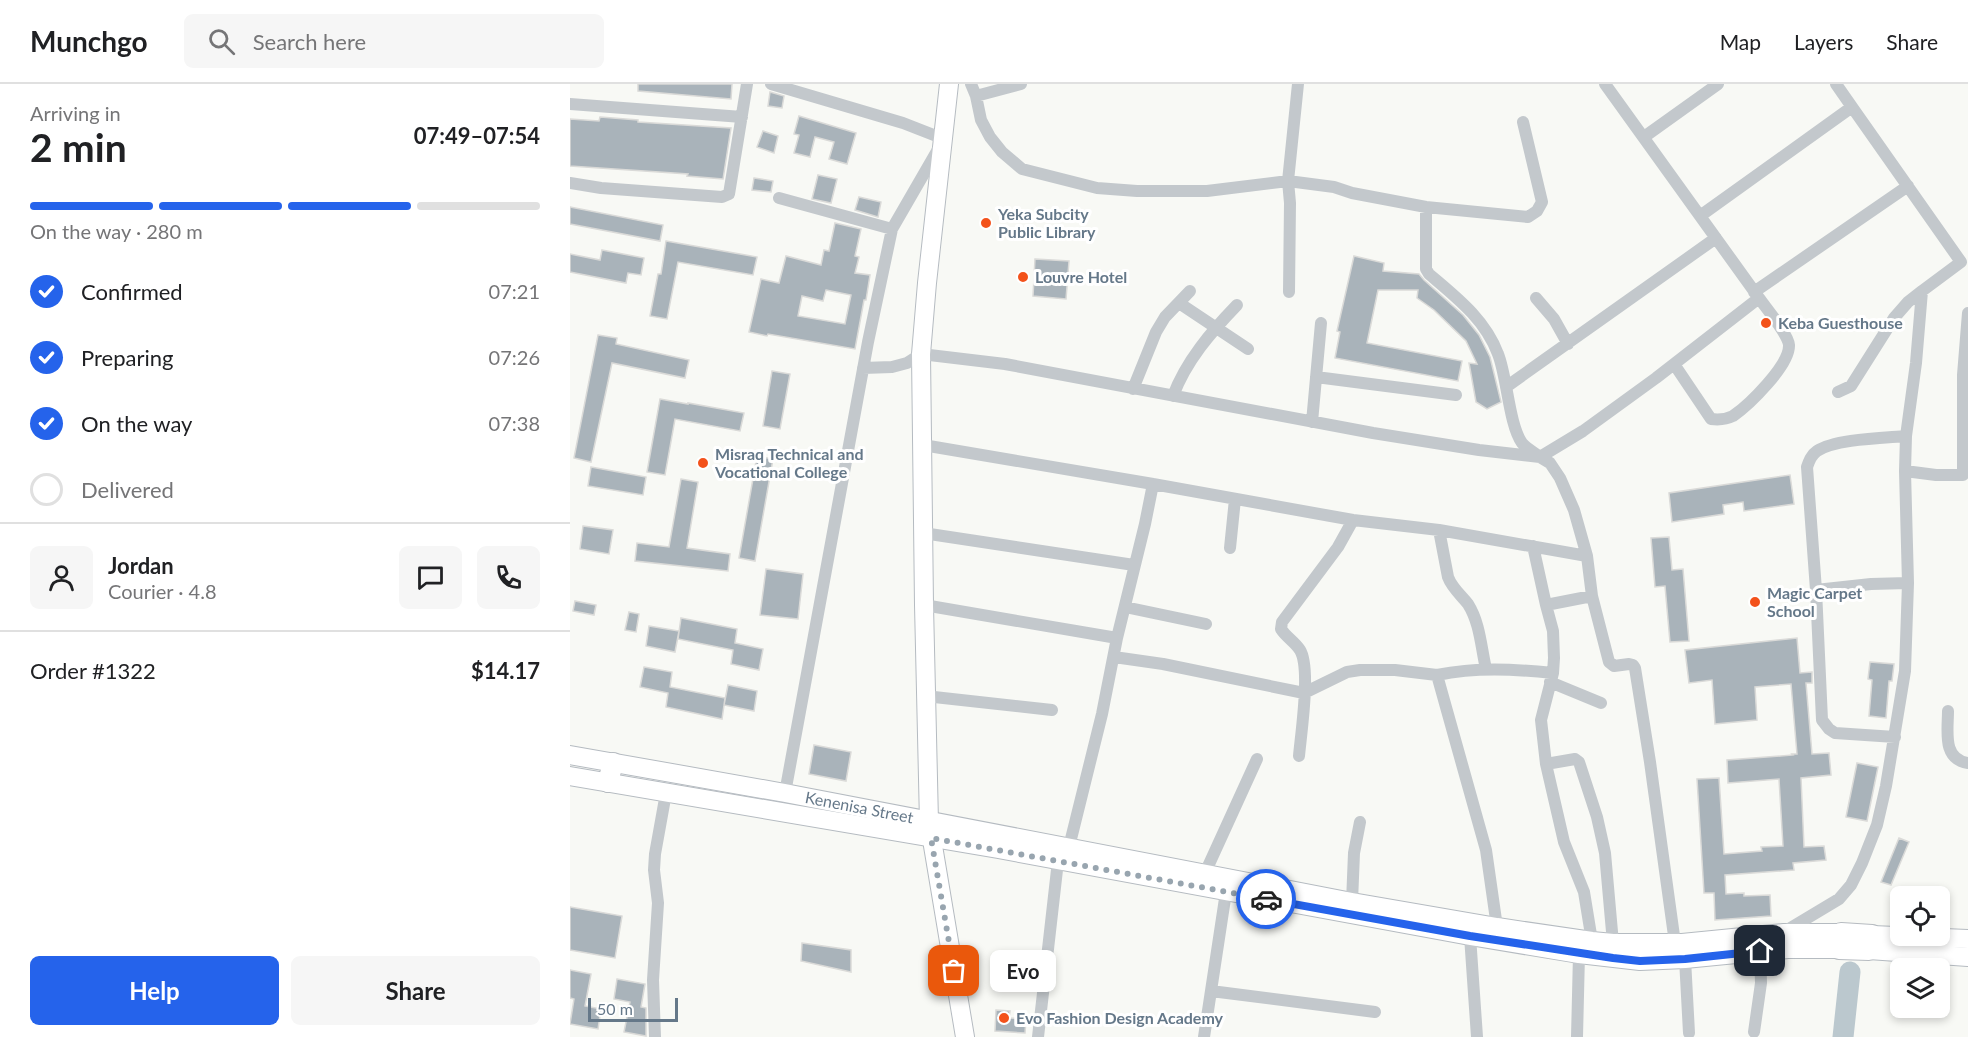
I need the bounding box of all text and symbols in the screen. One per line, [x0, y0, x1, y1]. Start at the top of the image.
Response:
search box [184, 14, 604, 68]
text: Munchgo [30, 24, 148, 58]
icon: search [205, 25, 238, 58]
text: Search here [253, 28, 366, 55]
text: Map [1720, 29, 1761, 54]
text: Layers [1794, 29, 1853, 54]
text: Share [1886, 29, 1938, 54]
text: Arriving in [30, 101, 121, 125]
text: 07:49–07:54 [414, 122, 540, 149]
text: 2 min [30, 124, 127, 170]
place label: Yeka Subcity Public Library [997, 204, 1096, 241]
marker: Yeka Subcity Public Library [979, 216, 993, 230]
text: On the way · 280 m [30, 219, 203, 243]
place label: Louvre Hotel [1035, 267, 1127, 286]
marker: Louvre Hotel [1016, 270, 1030, 284]
icon: check [30, 275, 63, 308]
text: Confirmed [81, 278, 183, 305]
text: 07:21 [489, 279, 540, 303]
place label: Keba Guesthouse [1778, 313, 1903, 332]
marker: Keba Guesthouse [1759, 316, 1773, 330]
icon: check [30, 341, 63, 374]
text: Preparing [81, 344, 173, 371]
text: 07:26 [489, 345, 540, 369]
icon: check [30, 407, 63, 440]
text: On the way [81, 410, 192, 437]
text: 07:38 [489, 411, 540, 435]
place label: Misraq Technical and Vocational College [714, 444, 864, 481]
marker: Misraq Technical and Vocational College [696, 456, 710, 470]
text: Delivered [81, 476, 174, 503]
button: person [30, 546, 93, 609]
button: chat [399, 546, 462, 609]
button: phone [477, 546, 540, 609]
text: Jordan [108, 552, 174, 579]
text: Courier · 4.8 [108, 579, 217, 603]
place label: Magic Carpet School [1767, 583, 1862, 620]
marker: Magic Carpet School [1748, 595, 1762, 609]
text: Order #1322 [30, 657, 156, 684]
text: $14.17 [471, 657, 540, 684]
street label: Kenenisa Street [804, 787, 915, 827]
courier [1236, 869, 1296, 929]
icon: car [1250, 883, 1283, 916]
map controls [1890, 886, 1950, 1018]
button: locate [1890, 886, 1950, 946]
pin [1734, 925, 1785, 976]
icon: home [1743, 934, 1776, 967]
pin [928, 945, 979, 996]
callout: Evo [990, 950, 1056, 992]
icon: bag [937, 954, 970, 987]
button: Help [30, 956, 279, 1025]
button: Share [291, 956, 540, 1025]
button: layers [1890, 958, 1950, 1018]
text: Evo [1007, 959, 1039, 983]
scale bar [588, 995, 678, 1022]
text: 50 m [597, 999, 633, 1018]
place label: Evo Fashion Design Academy [1016, 1008, 1224, 1027]
marker: Evo Fashion Design Academy [997, 1011, 1011, 1025]

